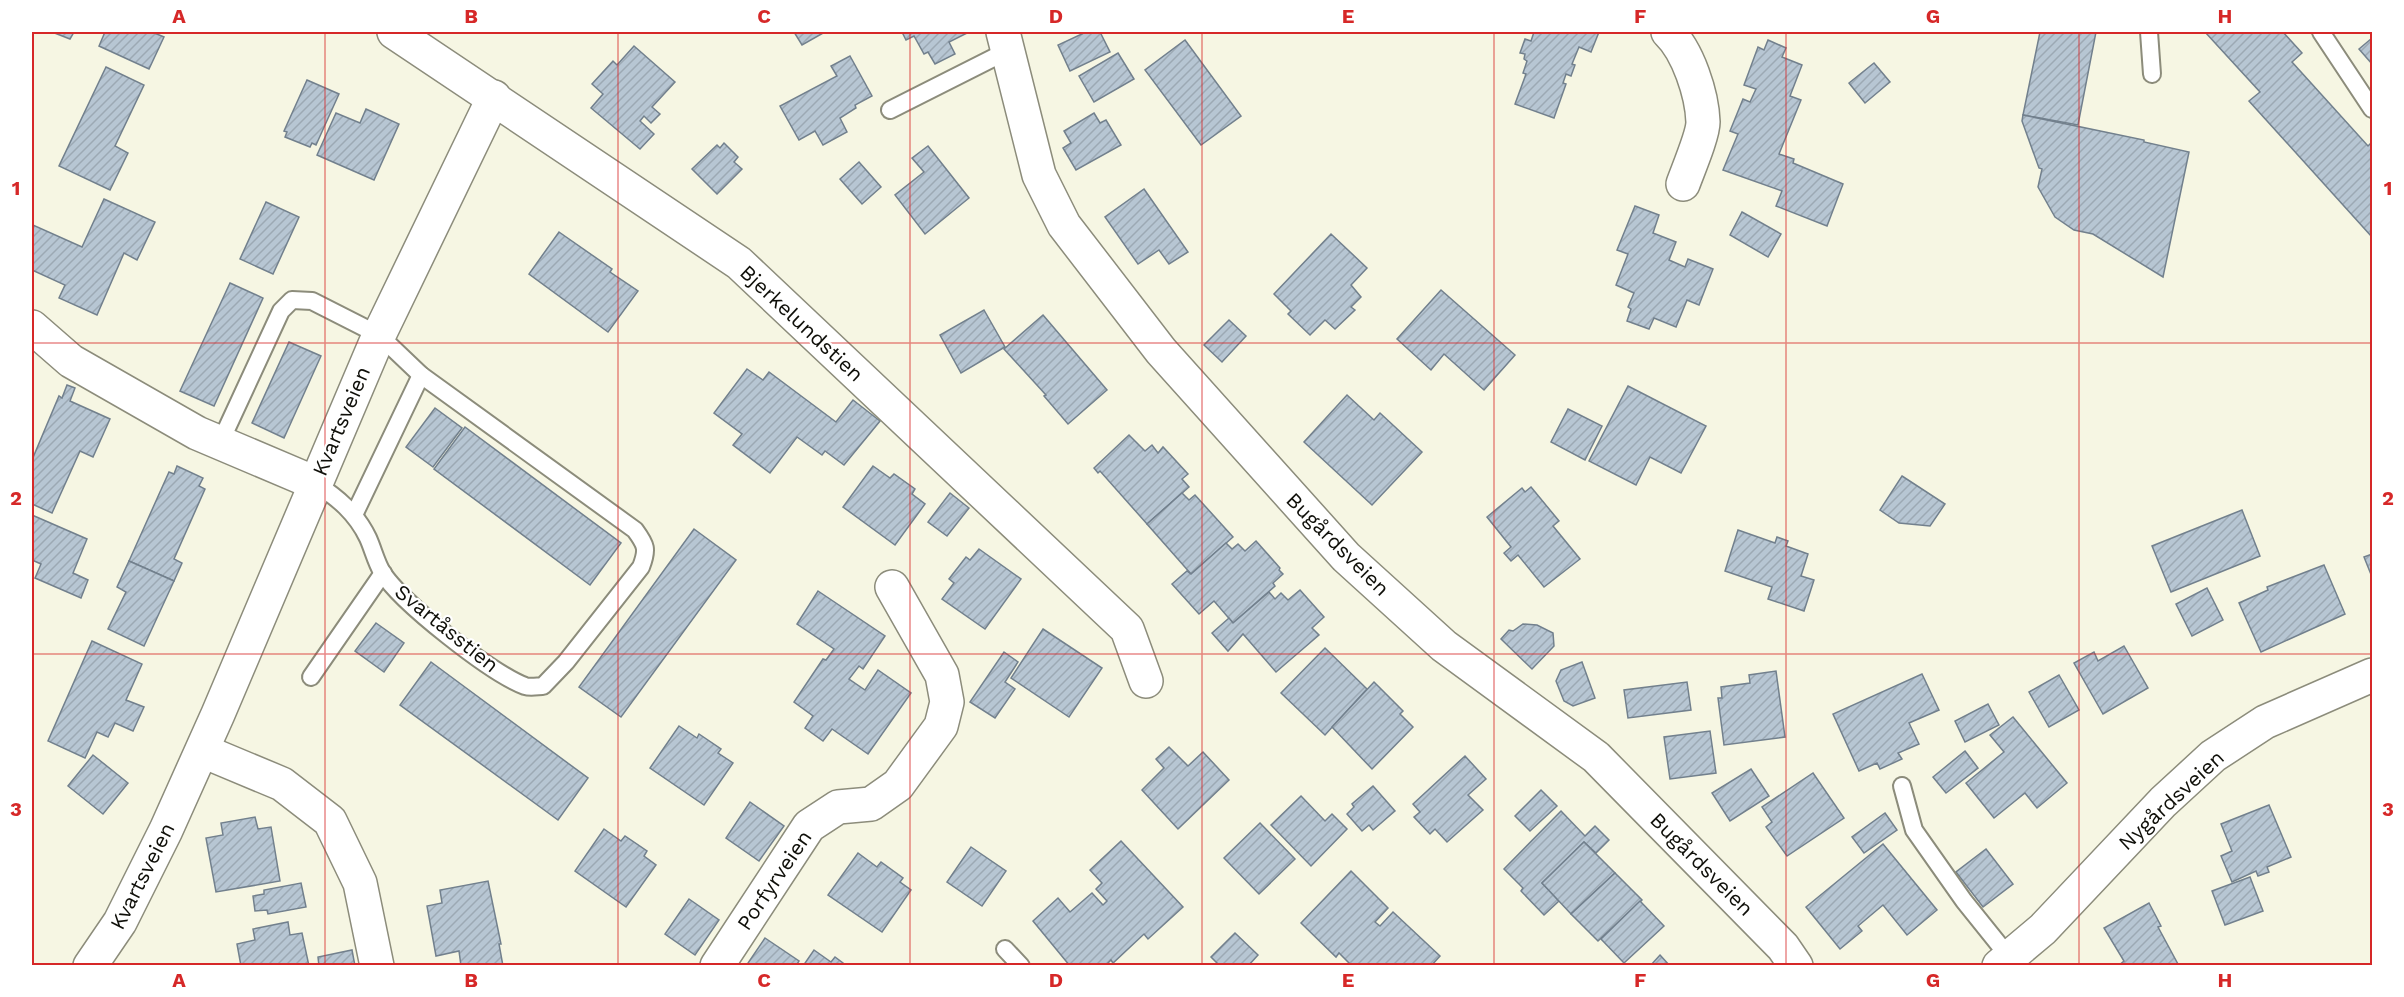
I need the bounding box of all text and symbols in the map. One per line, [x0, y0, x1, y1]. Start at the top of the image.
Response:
text: A [172, 4, 186, 28]
text: B [464, 4, 478, 28]
text: C [757, 4, 771, 28]
text: D [1049, 4, 1063, 28]
text: E [1342, 4, 1354, 28]
text: F [1634, 4, 1646, 28]
text: G [1926, 4, 1940, 28]
text: H [2218, 4, 2232, 28]
text: 1 [12, 176, 20, 200]
text: 1 [2384, 176, 2392, 200]
street label: Bjerkelundstien [735, 259, 869, 387]
street label: Kvartsveien [307, 362, 375, 480]
text: 2 [10, 486, 22, 510]
text: 2 [2382, 486, 2394, 510]
street label: Bugårdsveien [1281, 487, 1395, 601]
street label: Svartåsstien [390, 579, 504, 677]
street label: Nygårdsveien [2113, 745, 2229, 855]
text: 3 [10, 797, 22, 821]
text: 3 [2382, 797, 2394, 821]
street label: Bugårdsveien [1645, 807, 1759, 921]
street label: Kvartsveien [104, 818, 180, 934]
street label: Porfyrveien [731, 825, 817, 935]
text: A [172, 968, 186, 992]
text: B [464, 968, 478, 992]
text: C [757, 968, 771, 992]
text: D [1049, 968, 1063, 992]
text: E [1342, 968, 1354, 992]
text: F [1634, 968, 1646, 992]
text: G [1926, 968, 1940, 992]
text: H [2218, 968, 2232, 992]

